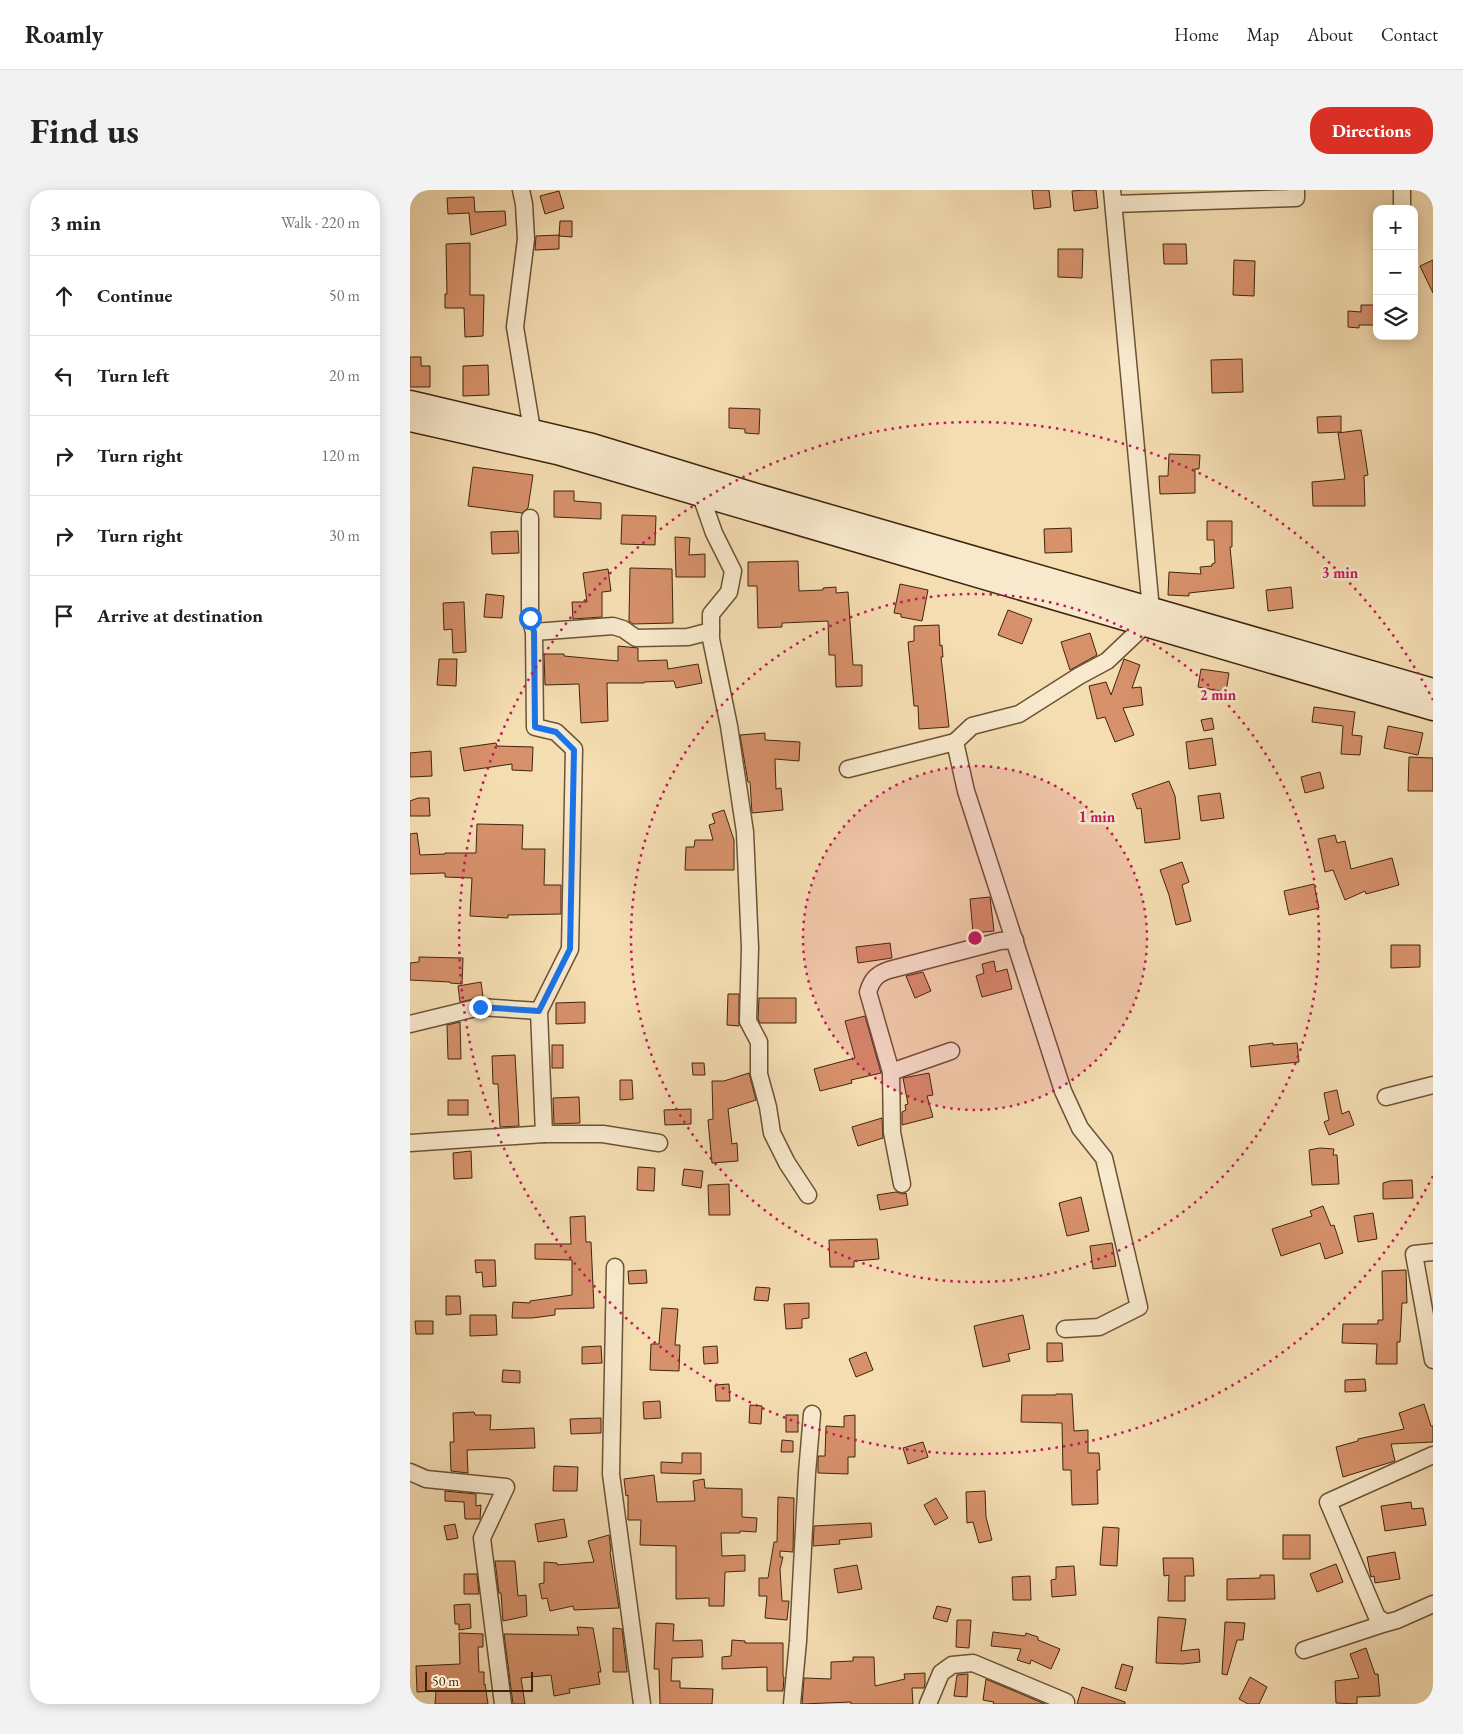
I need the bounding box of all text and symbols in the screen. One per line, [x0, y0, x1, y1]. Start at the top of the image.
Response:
text: Roamly [25, 19, 103, 50]
text: Home [1174, 23, 1219, 46]
text: Map [1247, 23, 1279, 46]
text: About [1307, 23, 1353, 46]
text: Contact [1381, 23, 1438, 46]
button: Directions [1310, 107, 1433, 154]
text: Find us [30, 108, 139, 153]
map controls [1373, 205, 1418, 340]
button: + [1373, 205, 1418, 250]
text: 3 min [50, 209, 101, 236]
text: Walk · 220 m [281, 212, 360, 233]
button: − [1373, 250, 1418, 295]
icon: ahead [50, 282, 78, 310]
text: Continue [97, 283, 172, 308]
text: 50 m [329, 285, 360, 306]
button: layers [1373, 295, 1418, 340]
icon: left [50, 362, 78, 390]
text: Turn left [97, 363, 169, 388]
text: 20 m [329, 365, 360, 386]
icon: right [50, 442, 78, 470]
text: Turn right [97, 443, 183, 468]
text: 120 m [321, 445, 360, 466]
icon: right [50, 522, 78, 550]
text: Turn right [97, 523, 183, 548]
text: 30 m [329, 525, 360, 546]
text: 3 min [1322, 563, 1359, 582]
icon: arrive [50, 602, 78, 630]
text: Arrive at destination [97, 603, 263, 628]
route start [519, 607, 542, 630]
text: 2 min [1200, 685, 1237, 704]
text: 1 min [1079, 807, 1116, 826]
centre of rings [966, 929, 984, 947]
route end [469, 996, 492, 1019]
scale bar [425, 1669, 532, 1692]
text: 50 m [432, 1672, 459, 1690]

